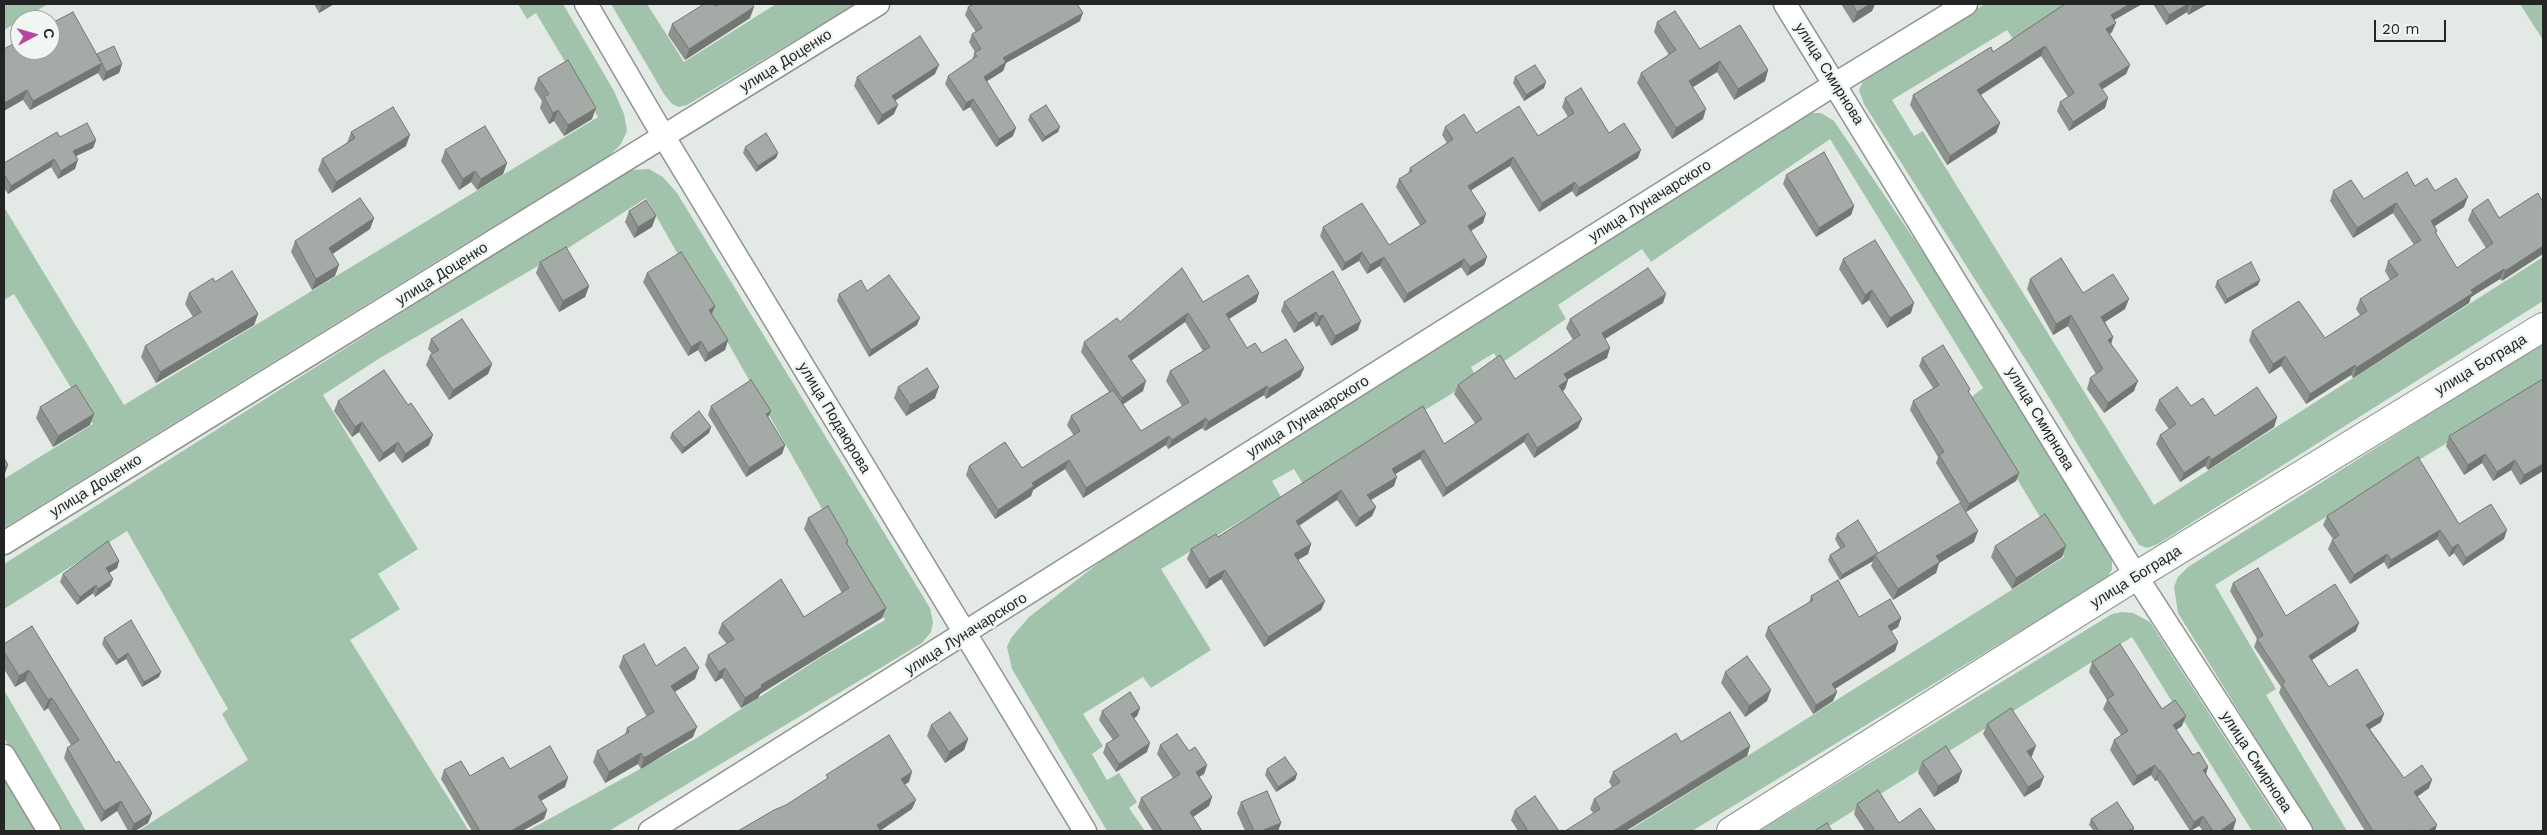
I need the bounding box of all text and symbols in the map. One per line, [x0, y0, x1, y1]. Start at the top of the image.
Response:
north arrow [10, 10, 60, 60]
scale bar [2377, 10, 2450, 42]
street label: улица Смирнова [1790, 20, 1868, 128]
text: 20 m [2382, 20, 2420, 38]
street label: улица Доценко [737, 26, 835, 96]
text: С [40, 28, 57, 39]
street label: улица Луначарского [1586, 156, 1714, 246]
street label: улица Доценко [393, 239, 491, 309]
street label: улица Бограда [2432, 331, 2530, 399]
street label: улица Подаюрова [794, 359, 874, 477]
street label: улица Смирнова [2002, 364, 2078, 474]
street label: улица Луначарского [1244, 372, 1372, 462]
street label: улица Доценко [47, 451, 145, 521]
street label: улица Бограда [2087, 542, 2185, 612]
street label: улица Луначарского [902, 589, 1030, 679]
street label: улица Смирнова [2217, 708, 2295, 816]

